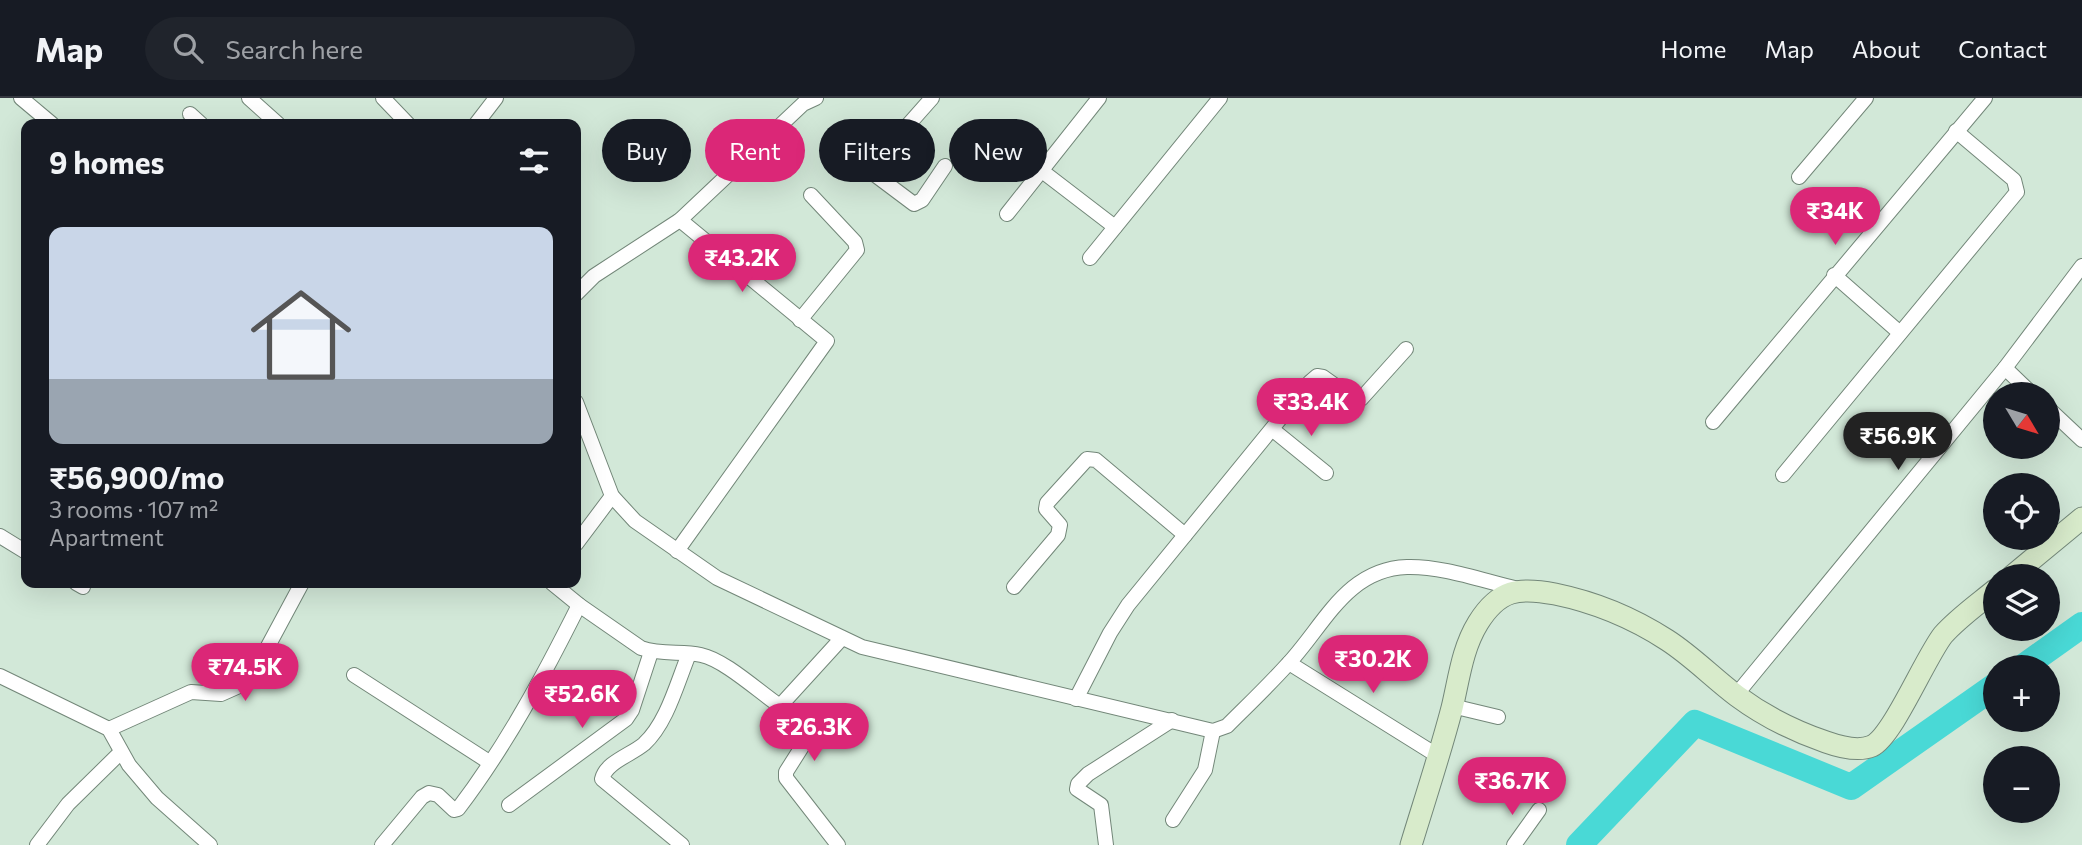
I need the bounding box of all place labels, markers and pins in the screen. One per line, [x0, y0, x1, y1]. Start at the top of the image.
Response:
pin: ₹34K [1794, 188, 1876, 247]
pin: ₹43.2K [685, 234, 799, 294]
pin: ₹33.4K [1254, 378, 1368, 438]
pin: ₹56.9K [1841, 412, 1955, 472]
pin: ₹30.2K [1316, 636, 1430, 695]
pin: ₹74.5K [188, 644, 302, 703]
pin: ₹52.6K [525, 670, 639, 730]
pin: ₹26.3K [757, 704, 871, 763]
pin: ₹36.7K [1455, 758, 1569, 817]

